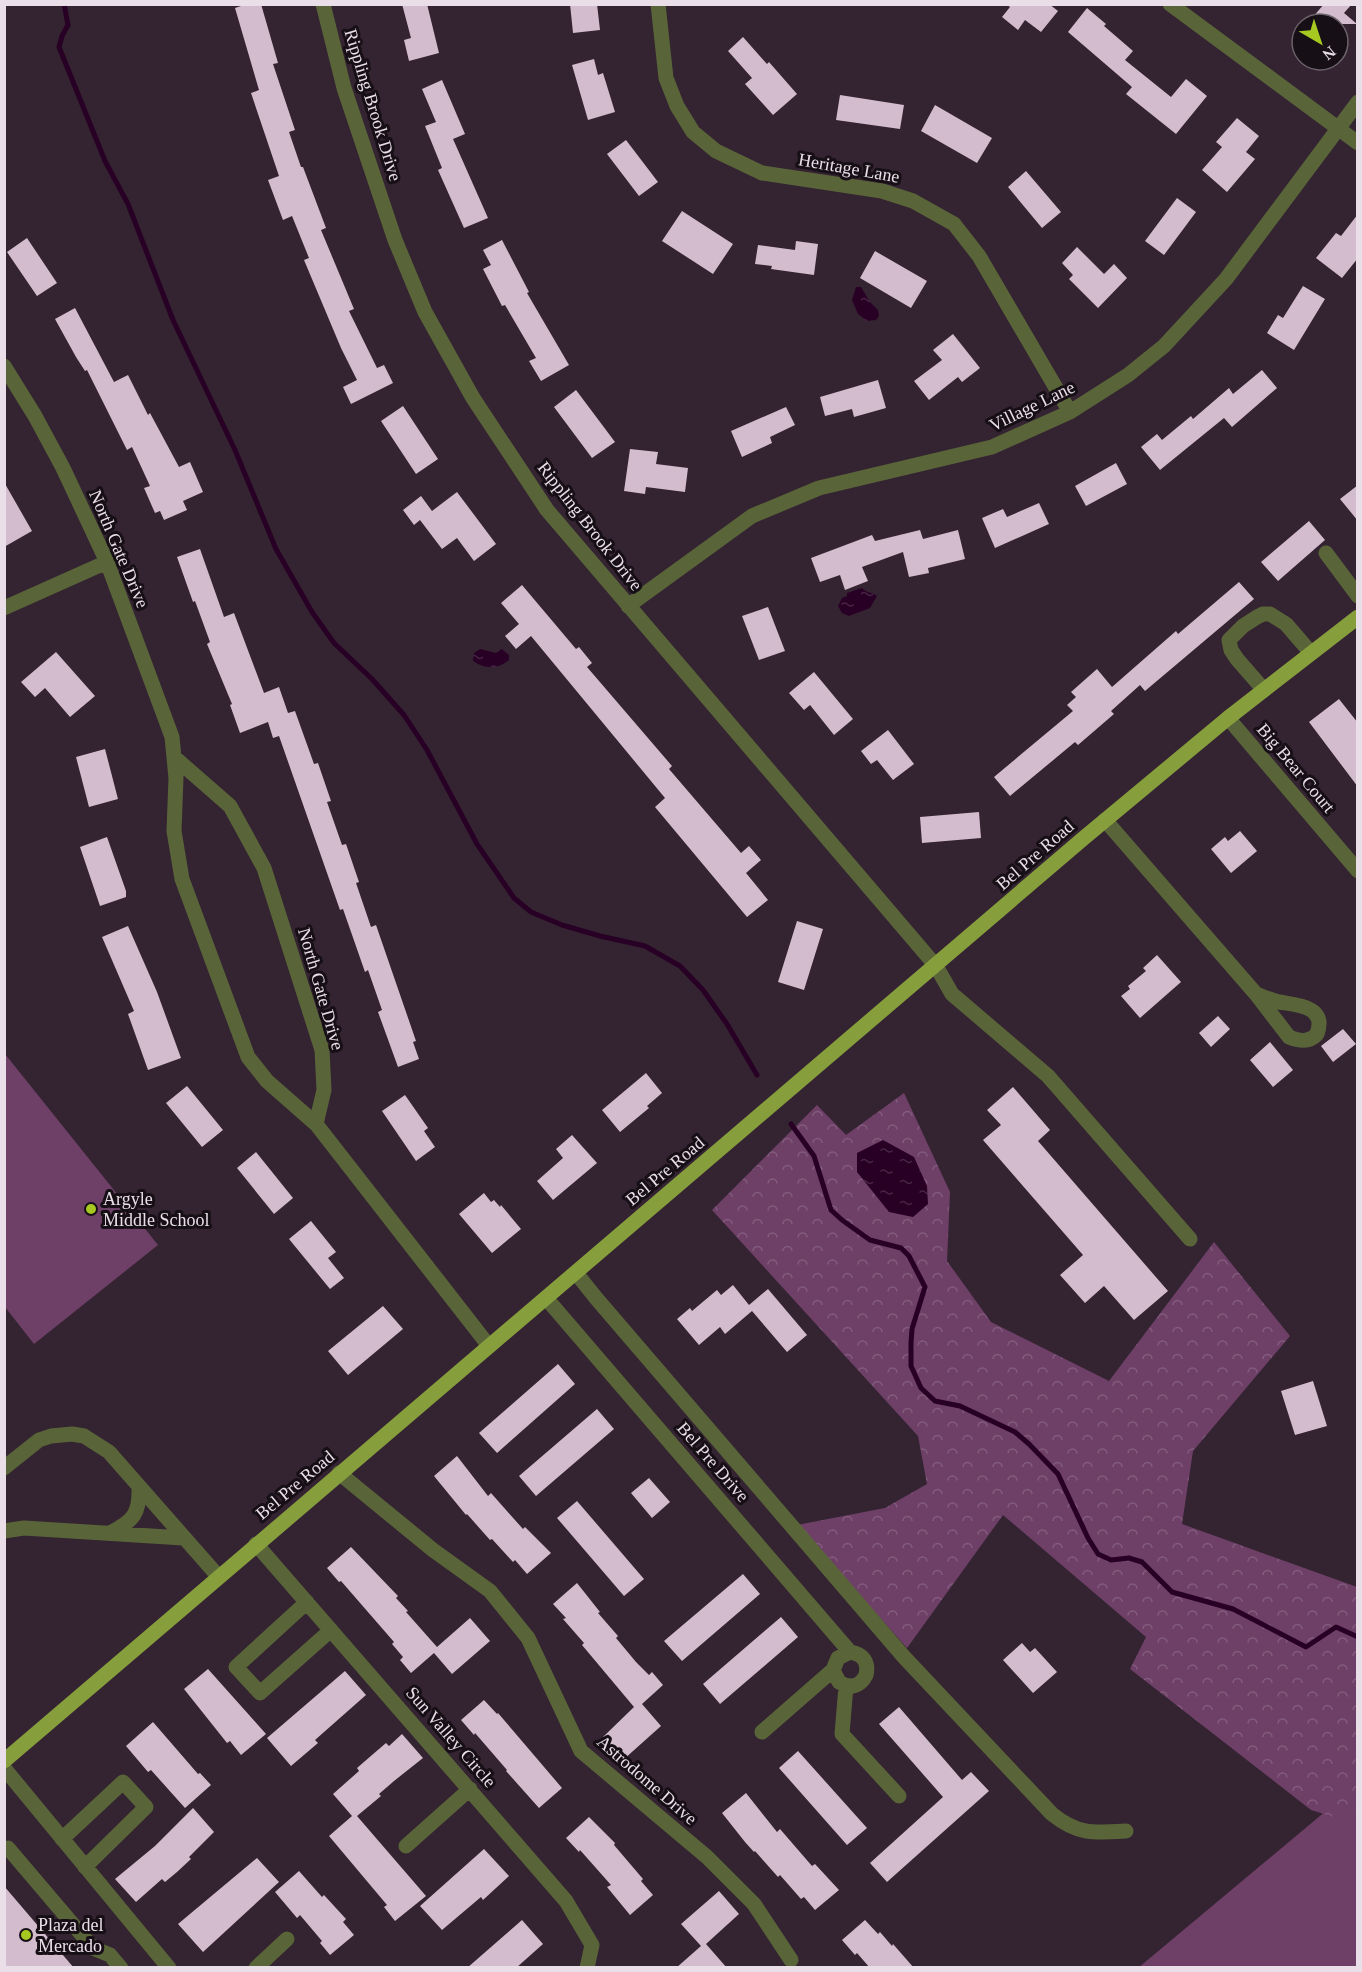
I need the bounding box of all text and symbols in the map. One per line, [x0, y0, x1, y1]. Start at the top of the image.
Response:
north arrow [1290, 12, 1350, 72]
street label: Rippling Brook Drive [340, 27, 406, 183]
text: N [1319, 43, 1339, 64]
street label: Heritage Lane [797, 149, 901, 187]
street label: Village Lane [986, 377, 1078, 435]
street label: Rippling Brook Drive [533, 458, 647, 594]
street label: North Gate Drive [85, 487, 153, 611]
street label: Big Bear Court [1253, 719, 1339, 817]
street label: Bel Pre Road [992, 816, 1078, 894]
street label: North Gate Drive [294, 926, 348, 1052]
street label: Bel Pre Road [622, 1132, 708, 1210]
place label: Argyle Middle School [103, 1189, 210, 1230]
marker: Argyle Middle School [84, 1202, 98, 1216]
street label: Bel Pre Drive [673, 1418, 753, 1506]
street label: Bel Pre Road [252, 1446, 338, 1524]
street label: Sun Valley Circle [402, 1683, 500, 1791]
street label: Astrodome Drive [593, 1731, 701, 1829]
place label: Plaza del Mercado [38, 1915, 103, 1956]
marker: Plaza del Mercado [19, 1928, 33, 1942]

